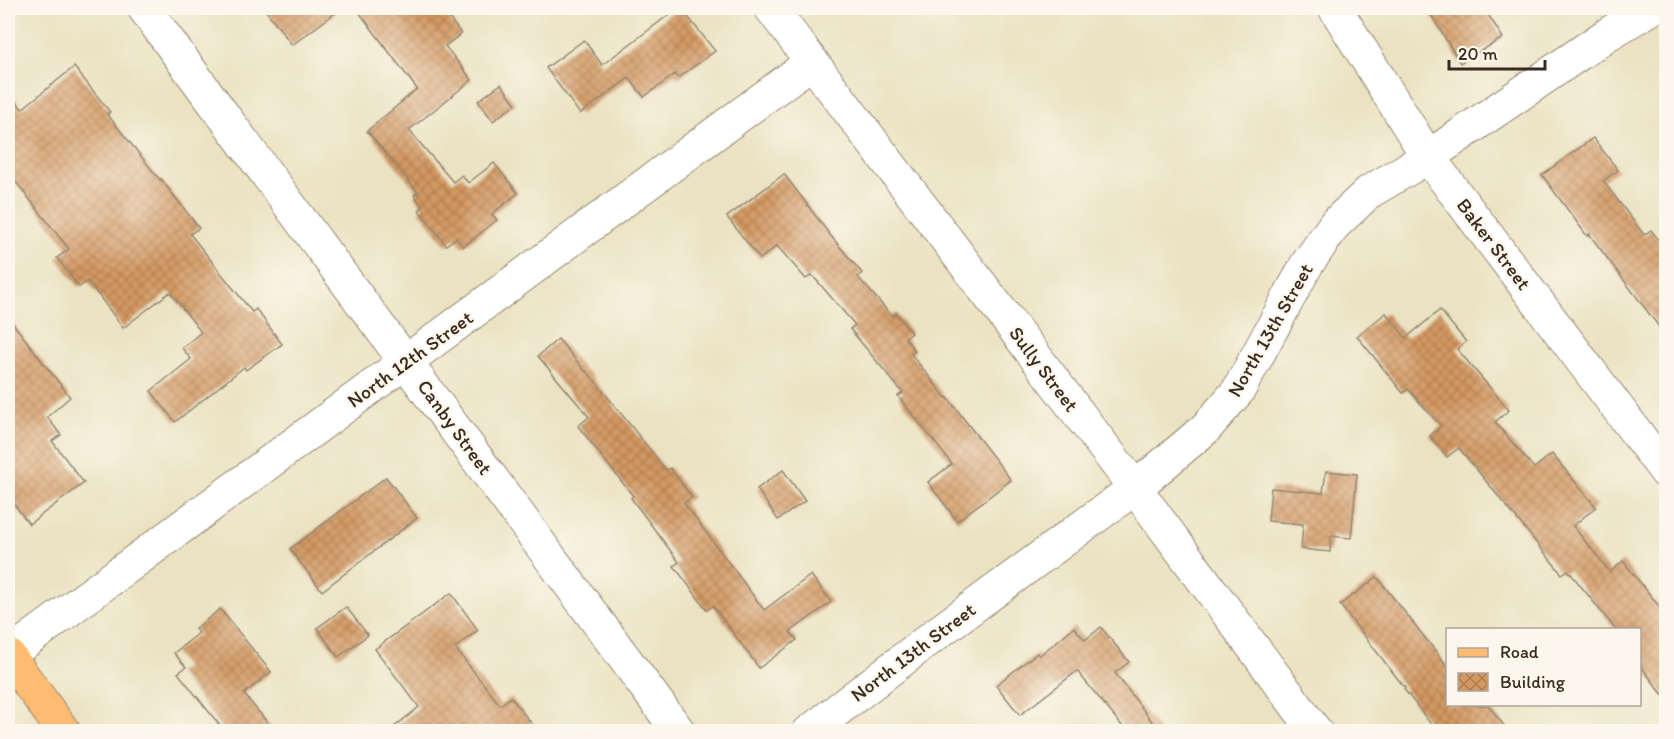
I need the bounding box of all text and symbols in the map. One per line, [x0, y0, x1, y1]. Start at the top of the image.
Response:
scale bar [1449, 33, 1545, 71]
text: 20 m [1458, 43, 1498, 65]
street label: Baker Street [1452, 193, 1537, 295]
street label: North 13th Street [1222, 259, 1318, 401]
street label: North 12th Street [342, 305, 478, 413]
street label: Sully Street [1004, 322, 1084, 416]
street label: Canby Street [412, 375, 498, 479]
street label: North 13th Street [846, 597, 981, 707]
legend [1446, 628, 1641, 706]
text: Road [1500, 641, 1539, 663]
text: Building [1500, 671, 1566, 693]

